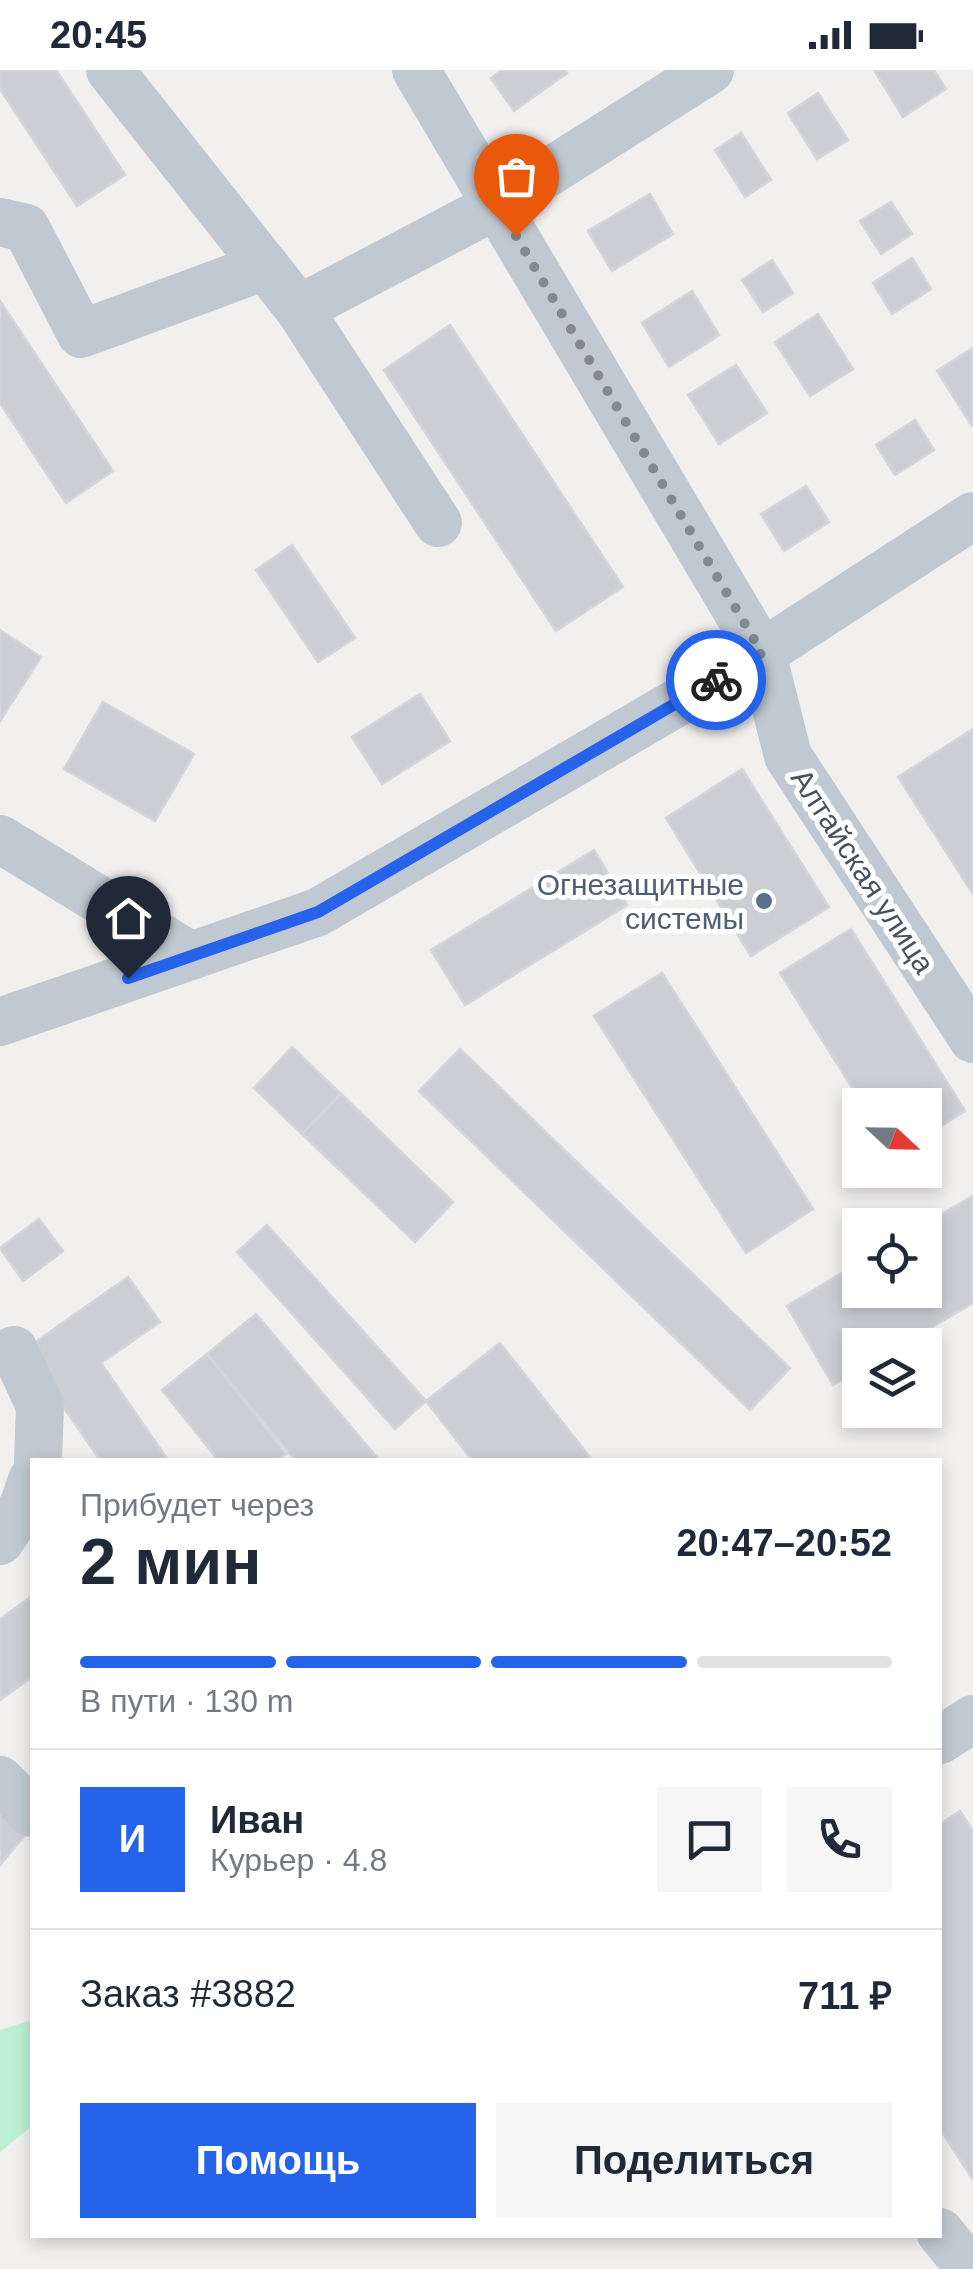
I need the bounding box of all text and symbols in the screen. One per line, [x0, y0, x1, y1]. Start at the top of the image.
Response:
text: 20:45 [50, 14, 147, 56]
pin [474, 134, 559, 237]
icon: bag [489, 149, 544, 204]
courier [666, 630, 766, 730]
icon: bike [689, 653, 744, 708]
street label: Алтайская улица [785, 763, 942, 980]
place label: Огнезащитные системы [537, 868, 744, 935]
pin [86, 876, 171, 979]
marker: Огнезащитные системы [753, 890, 775, 912]
icon: home [101, 891, 156, 946]
north arrow [842, 1088, 942, 1188]
map controls [842, 1088, 942, 1428]
button: locate [842, 1208, 942, 1308]
button: layers [842, 1328, 942, 1428]
text: Прибудет через [80, 1487, 314, 1523]
text: 20:47–20:52 [676, 1522, 892, 1564]
text: 2 мин [80, 1525, 262, 1598]
text: В пути · 130 m [80, 1683, 293, 1719]
button: chat [657, 1787, 762, 1892]
button: phone [787, 1787, 892, 1892]
text: Иван [210, 1799, 304, 1841]
text: И [119, 1818, 146, 1860]
text: Курьер · 4.8 [210, 1842, 387, 1878]
text: Заказ #3882 [80, 1973, 296, 2015]
text: 711 ₽ [798, 1975, 892, 2017]
button: Помощь [80, 2103, 476, 2218]
button: Поделиться [496, 2103, 892, 2218]

